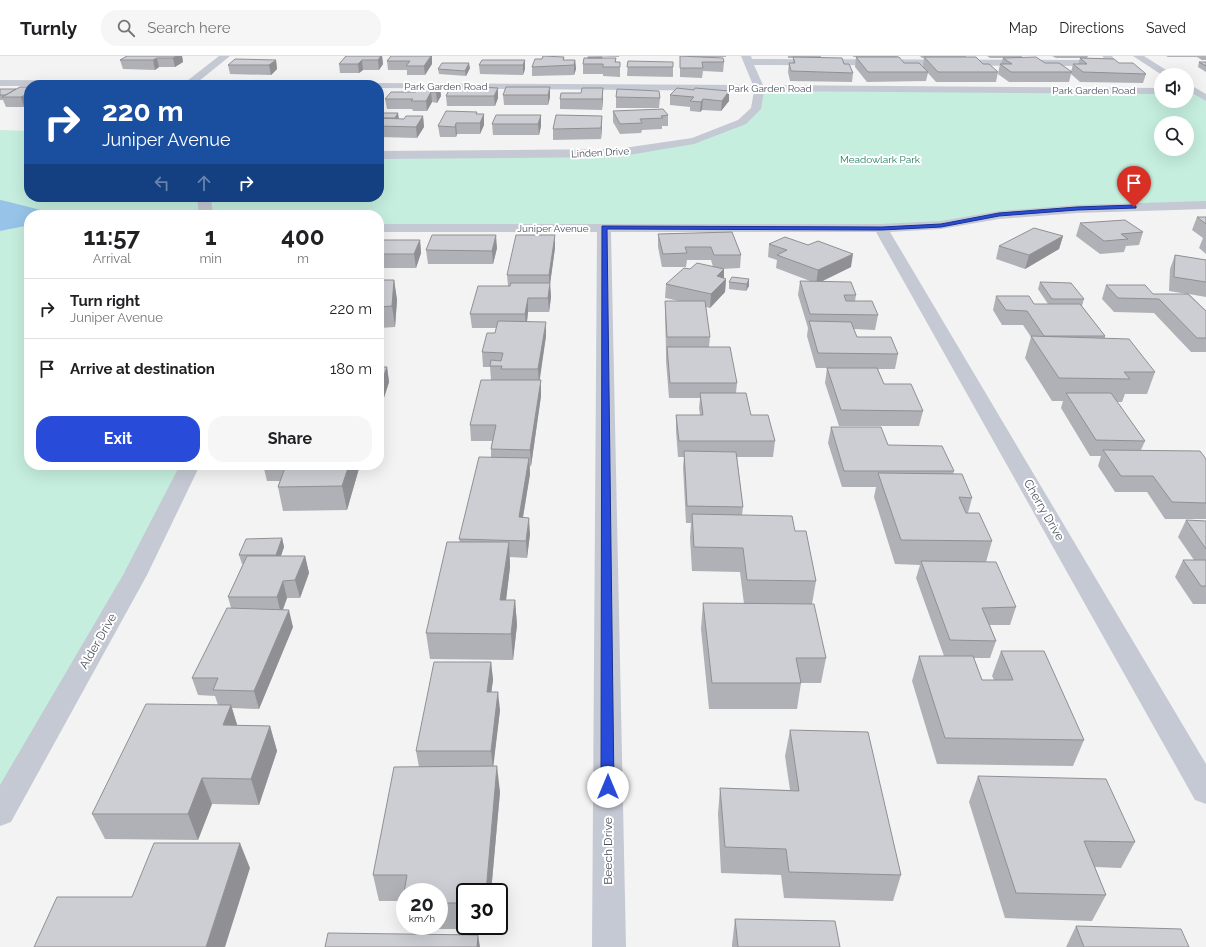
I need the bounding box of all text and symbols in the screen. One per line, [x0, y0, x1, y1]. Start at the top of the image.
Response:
search box [101, 10, 381, 46]
text: Turnly [20, 17, 77, 39]
icon: search [115, 17, 137, 39]
text: Search here [147, 19, 231, 37]
text: Map [1009, 20, 1037, 36]
text: Directions [1059, 20, 1124, 36]
text: Saved [1146, 20, 1186, 36]
map controls [1154, 68, 1194, 156]
button: sound [1154, 68, 1194, 108]
street label: Park Garden Road [404, 81, 488, 92]
street label: Park Garden Road [728, 83, 812, 94]
street label: Park Garden Road [1052, 85, 1136, 96]
text: 220 m [102, 95, 184, 128]
icon: right [36, 96, 88, 148]
button: search [1154, 116, 1194, 156]
text: Juniper Avenue [102, 129, 230, 150]
street label: Linden Drive [571, 145, 629, 160]
park label: Meadowlark Park [840, 154, 921, 165]
pin [1117, 166, 1151, 207]
icon: left [151, 172, 173, 194]
icon: ahead [193, 172, 215, 194]
icon: right [235, 172, 257, 194]
icon: arrive [1123, 172, 1145, 194]
text: 11:57 [84, 222, 140, 251]
text: 1 [205, 222, 217, 251]
text: 400 [281, 222, 324, 251]
street label: Juniper Avenue [517, 223, 589, 234]
text: Arrival [93, 251, 131, 266]
text: min [199, 251, 222, 266]
text: m [297, 251, 309, 266]
text: Turn right [70, 292, 140, 310]
icon: right [36, 298, 58, 320]
text: 220 m [330, 300, 372, 318]
text: Juniper Avenue [70, 310, 163, 325]
icon: arrive [36, 358, 58, 380]
text: Arrive at destination [70, 360, 215, 378]
text: 180 m [330, 360, 372, 378]
button: Exit [36, 416, 200, 462]
button: Share [208, 416, 372, 462]
street label: Cherry Drive [1021, 477, 1067, 543]
street label: Alder Drive [77, 611, 119, 671]
position arrow [587, 766, 629, 808]
street label: Beech Drive [601, 817, 615, 885]
speed limit sign: 30 [456, 883, 508, 935]
text: 20 [410, 892, 434, 916]
text: km/h [409, 913, 435, 924]

